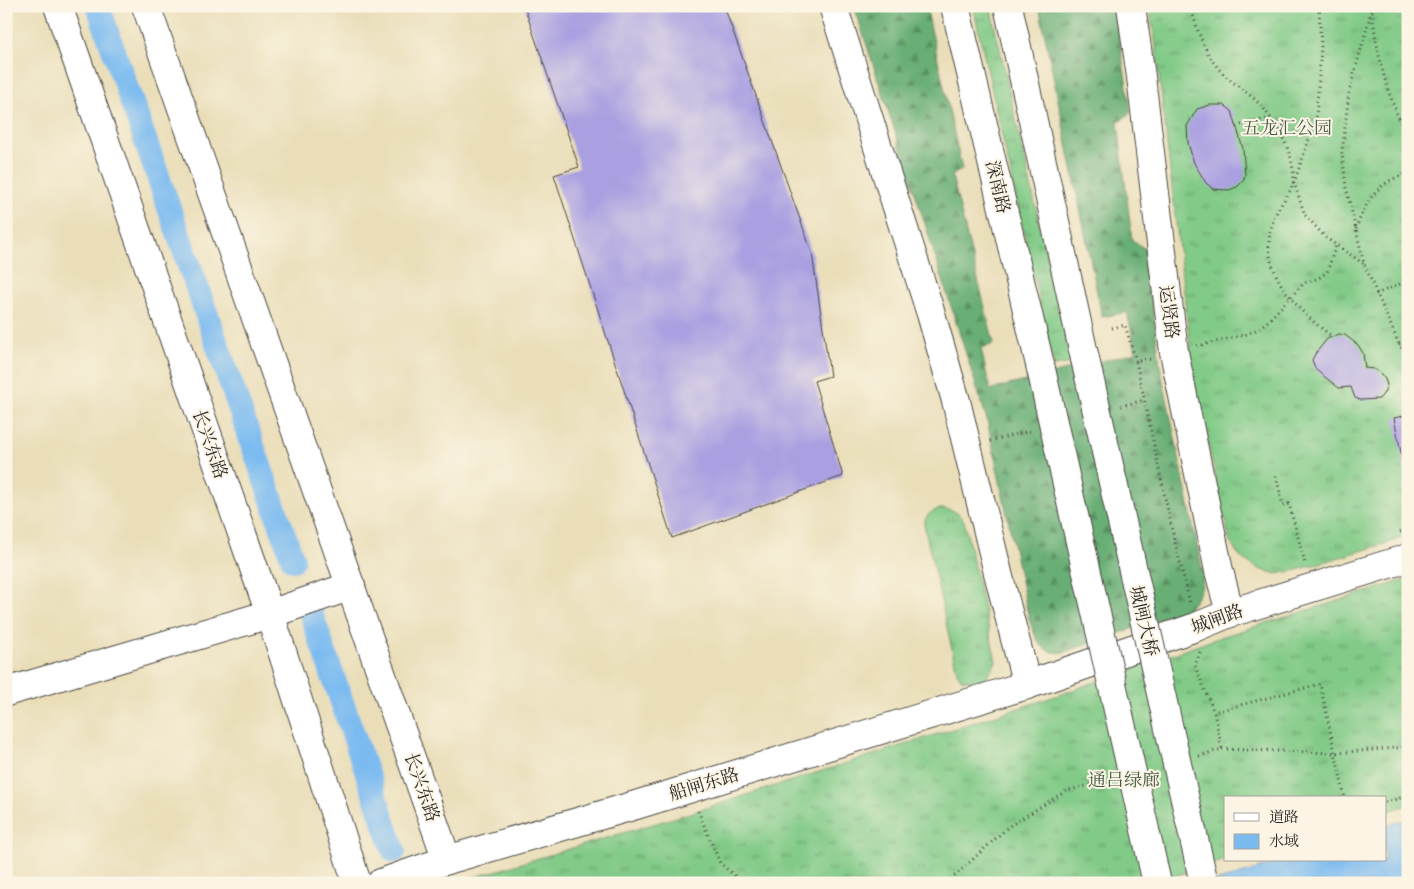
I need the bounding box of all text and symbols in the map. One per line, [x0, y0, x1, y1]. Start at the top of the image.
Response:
park label: 五龙汇公园 [1242, 117, 1332, 143]
street label: 深南路 [977, 158, 1015, 217]
street label: 运贤路 [1151, 284, 1183, 341]
street label: 长兴东路 [184, 406, 232, 483]
street label: 城闸大桥 [1121, 583, 1163, 659]
street label: 城闸路 [1188, 599, 1248, 642]
street label: 长兴东路 [396, 749, 444, 826]
street label: 船闸东路 [666, 763, 743, 809]
park label: 通吕绿廊 [1088, 769, 1160, 795]
legend [1224, 796, 1386, 862]
text: 道路 [1269, 808, 1299, 829]
text: 水域 [1269, 832, 1299, 853]

